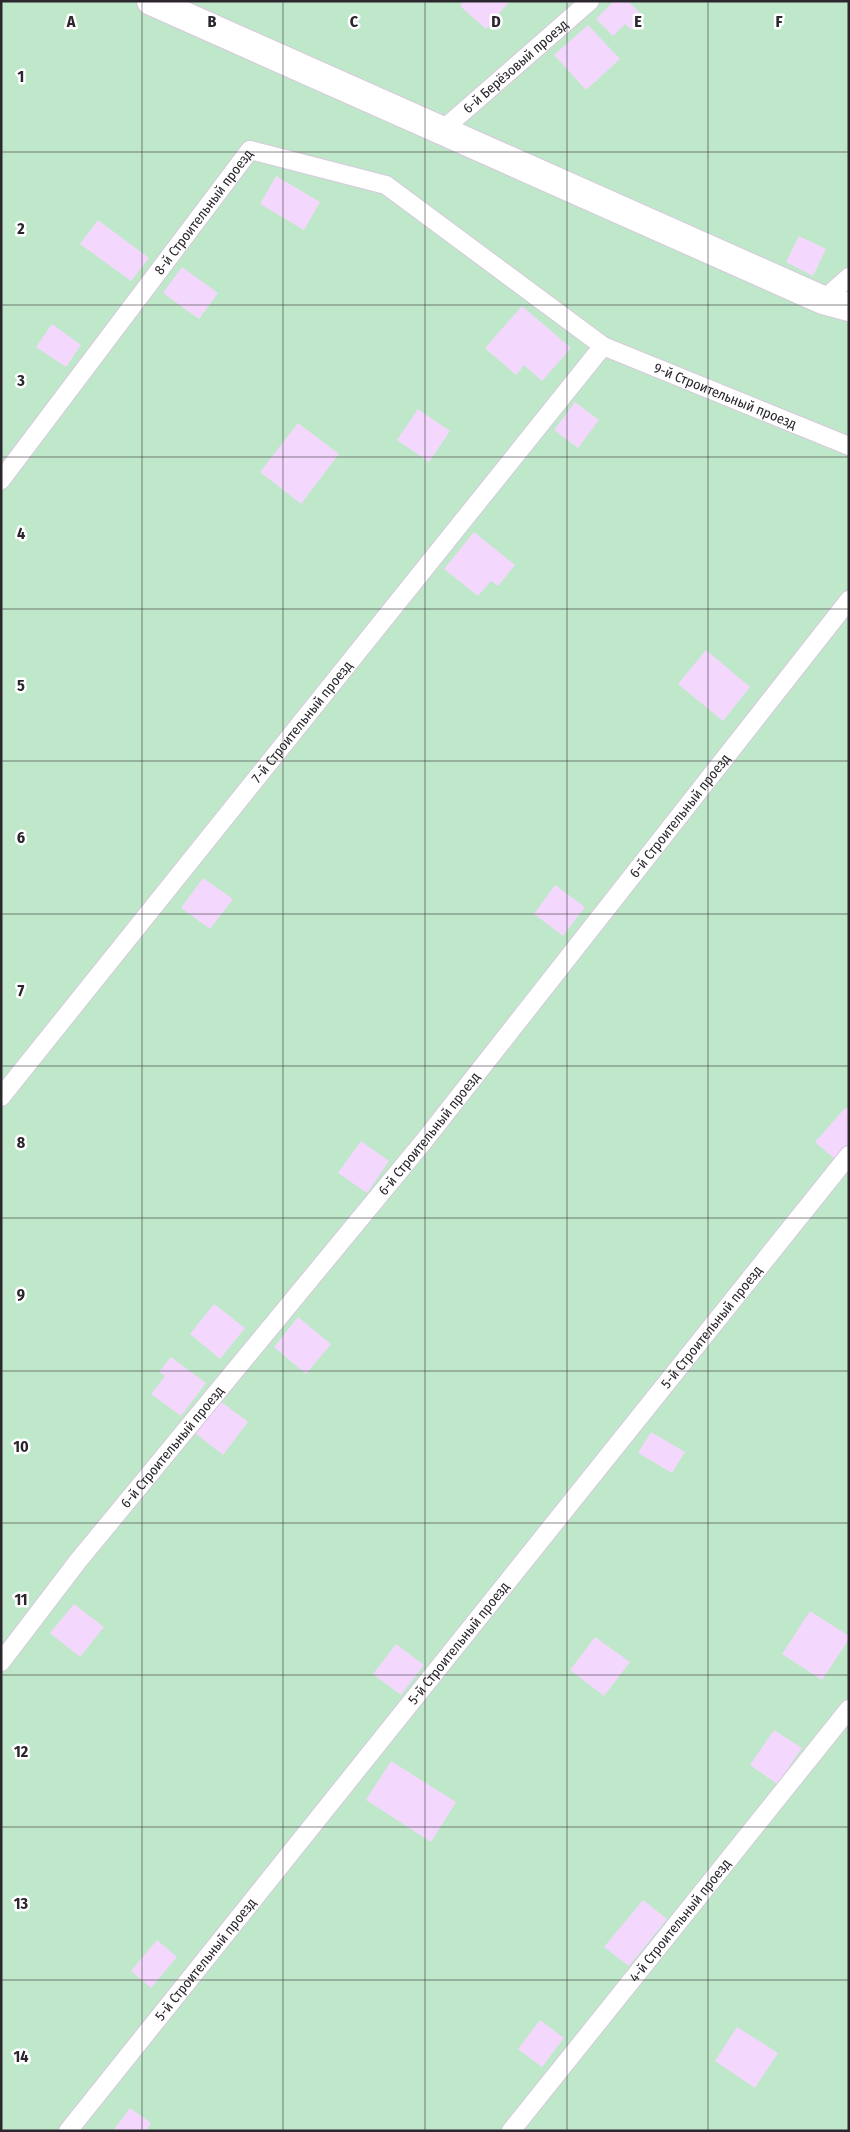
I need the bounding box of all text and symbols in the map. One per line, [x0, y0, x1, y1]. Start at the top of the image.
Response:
text: A [66, 12, 76, 31]
text: B [208, 12, 217, 31]
text: C [350, 12, 359, 31]
text: D [491, 12, 501, 31]
text: E [634, 12, 642, 31]
text: F [775, 12, 783, 31]
street label: 6-й Берёзовый проезд [460, 16, 572, 117]
text: 1 [18, 67, 24, 86]
street label: 8-й Строительный проезд [151, 146, 257, 278]
text: 2 [16, 219, 25, 238]
street label: 9-й Строительный проезд [651, 360, 799, 433]
text: 3 [16, 371, 25, 390]
text: 4 [17, 524, 25, 543]
street label: 7-й Строительный проезд [248, 658, 356, 786]
text: 5 [17, 676, 25, 695]
street label: 6-й Строительный проезд [626, 751, 734, 881]
text: 6 [17, 828, 25, 847]
text: 7 [18, 981, 25, 1000]
street label: 6-й Строительный проезд [375, 1069, 484, 1199]
text: 8 [17, 1133, 26, 1152]
street label: 5-й Строительный проезд [658, 1262, 766, 1392]
text: 9 [17, 1285, 25, 1304]
street label: 6-й Строительный проезд [117, 1383, 228, 1511]
text: 10 [13, 1437, 29, 1456]
street label: 5-й Строительный проезд [405, 1579, 513, 1708]
text: 11 [14, 1590, 28, 1609]
text: 12 [14, 1742, 29, 1761]
street label: 4-й Строительный проезд [626, 1856, 735, 1985]
text: 13 [14, 1894, 29, 1913]
street label: 5-й Строительный проезд [152, 1895, 260, 2024]
text: 14 [14, 2047, 29, 2066]

